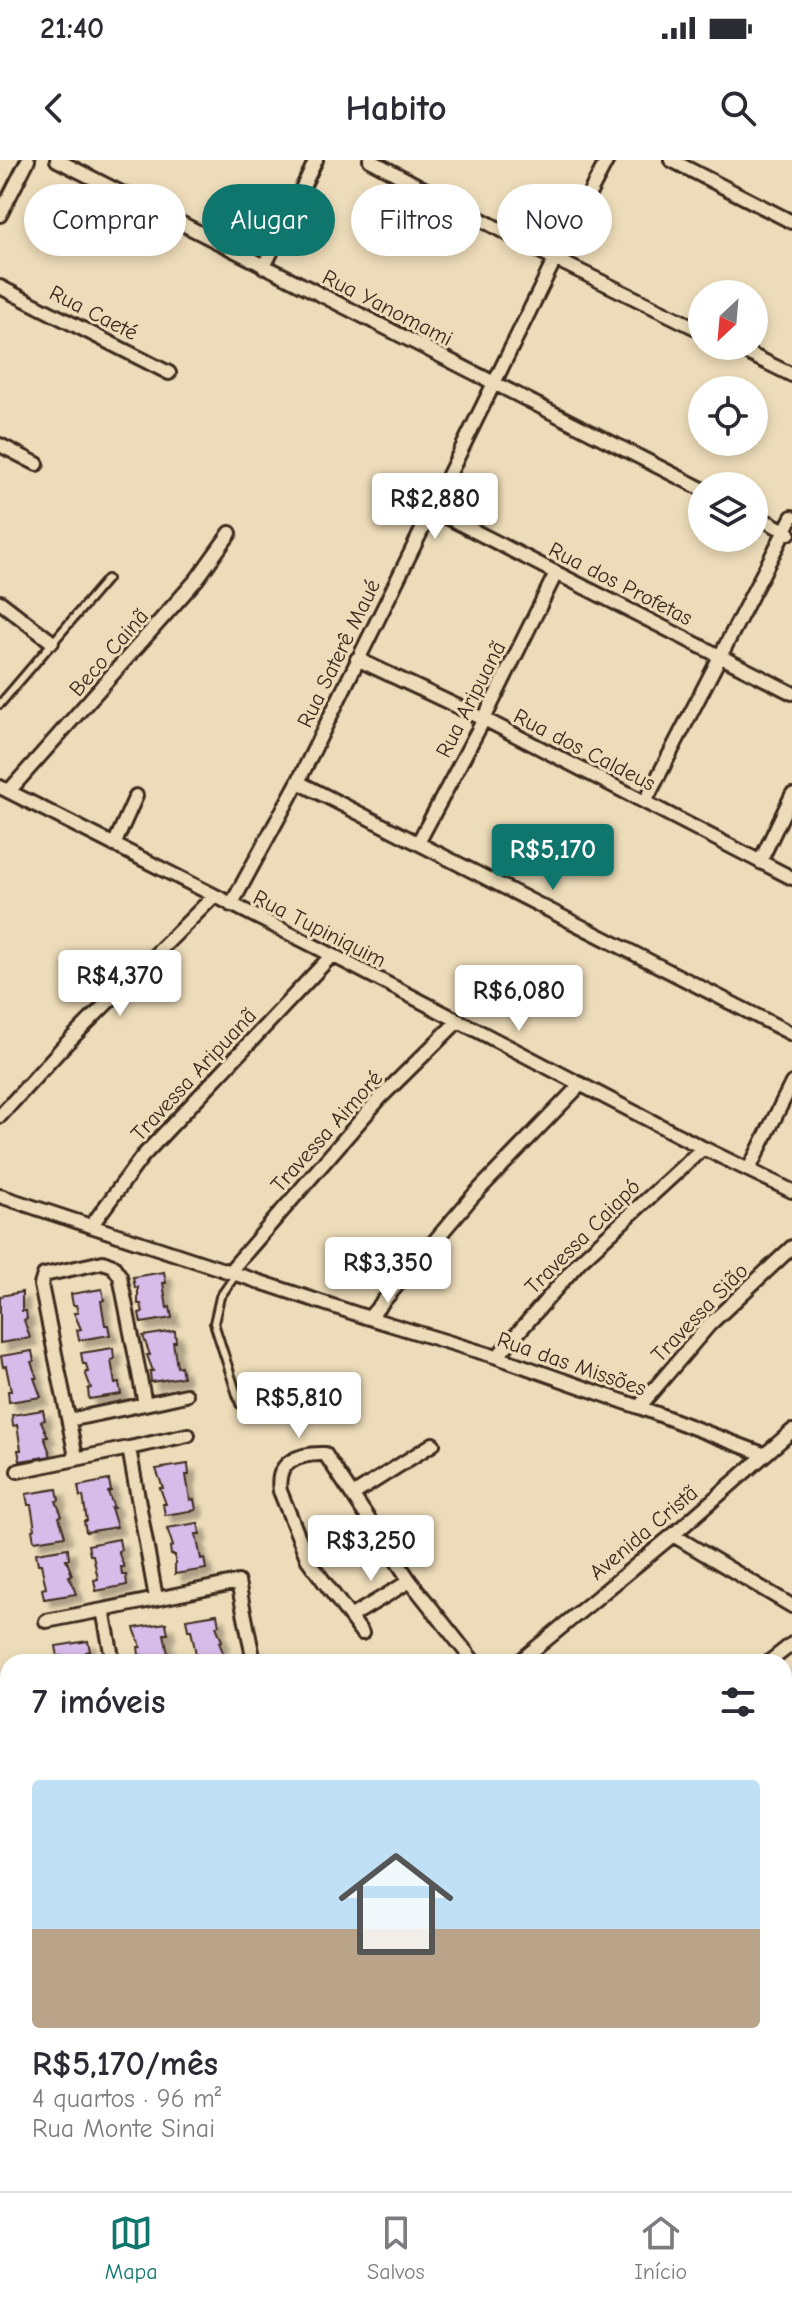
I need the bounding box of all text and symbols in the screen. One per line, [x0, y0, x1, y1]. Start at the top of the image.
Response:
text: 21:40 [40, 11, 104, 46]
icon: back [32, 86, 76, 130]
icon: search [716, 86, 760, 130]
text: Habito [345, 88, 447, 129]
chip: Comprar [24, 184, 186, 256]
chip: Alugar [202, 184, 335, 256]
chip: Filtros [351, 184, 481, 256]
chip: Novo [497, 184, 612, 256]
street label: Rua Yanomami [318, 264, 457, 352]
street label: Rua Caeté [45, 280, 142, 346]
north arrow [688, 280, 768, 360]
map controls [688, 280, 768, 552]
button: locate [688, 376, 768, 456]
button: layers [688, 472, 768, 552]
pin: R$2,880 [361, 473, 509, 541]
text: R$2,880 [390, 484, 480, 514]
street label: Rua dos Profetas [544, 536, 697, 631]
street label: Rua Saterê Maué [292, 575, 386, 732]
street label: Beco Cainã [64, 604, 154, 702]
street label: Rua Aripuanã [430, 637, 511, 762]
street label: Rua dos Caldeus [509, 703, 660, 797]
pin: R$5,170 [479, 824, 627, 892]
text: R$5,170 [510, 835, 596, 865]
street label: Rua Tupiniquim [249, 884, 390, 973]
pin: R$4,370 [46, 950, 194, 1018]
text: R$4,370 [76, 961, 164, 991]
pin: R$6,080 [445, 965, 593, 1033]
text: R$6,080 [473, 976, 565, 1006]
street label: Travessa Aripuanã [126, 1003, 262, 1147]
street label: Travessa Aimoré [265, 1066, 388, 1198]
street label: Travessa Caiapó [520, 1174, 646, 1300]
pin: R$3,350 [314, 1237, 462, 1305]
text: R$3,350 [343, 1248, 433, 1278]
street label: Travessa Sião [646, 1258, 754, 1368]
street label: Rua das Missões [494, 1326, 650, 1402]
pin: R$5,810 [225, 1372, 373, 1440]
text: R$5,810 [255, 1383, 343, 1413]
street label: Avenida Cristã [584, 1480, 703, 1586]
pin: R$3,250 [297, 1515, 445, 1583]
text: R$3,250 [326, 1526, 416, 1556]
icon: filters [716, 1680, 760, 1724]
text: 7 imóveis [32, 1682, 165, 1722]
icon: home [324, 1832, 468, 1976]
text: R$5,170/mês [32, 2044, 218, 2084]
text: 4 quartos · 96 m² [32, 2084, 221, 2114]
text: Rua Monte Sinai [32, 2114, 215, 2144]
tab: Mapa [105, 2211, 158, 2285]
tab: Salvos [367, 2211, 425, 2285]
tab: Início [634, 2211, 687, 2285]

